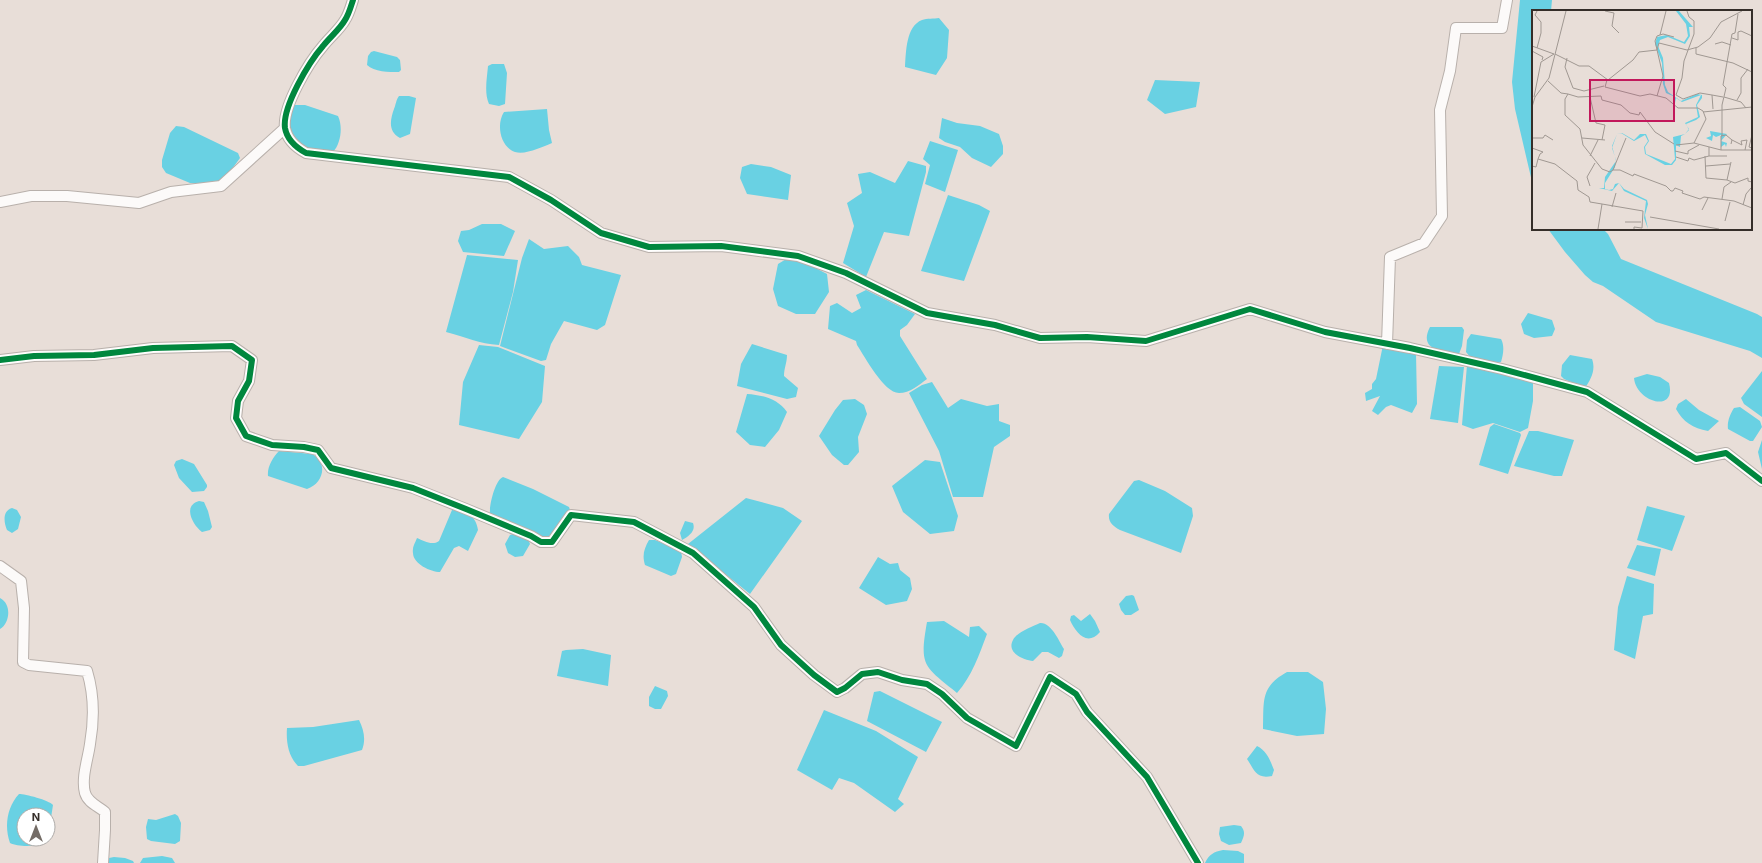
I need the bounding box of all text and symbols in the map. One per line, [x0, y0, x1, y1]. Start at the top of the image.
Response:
inset map [1532, 10, 1752, 230]
north arrow [16, 807, 56, 847]
text: N [32, 810, 40, 824]

